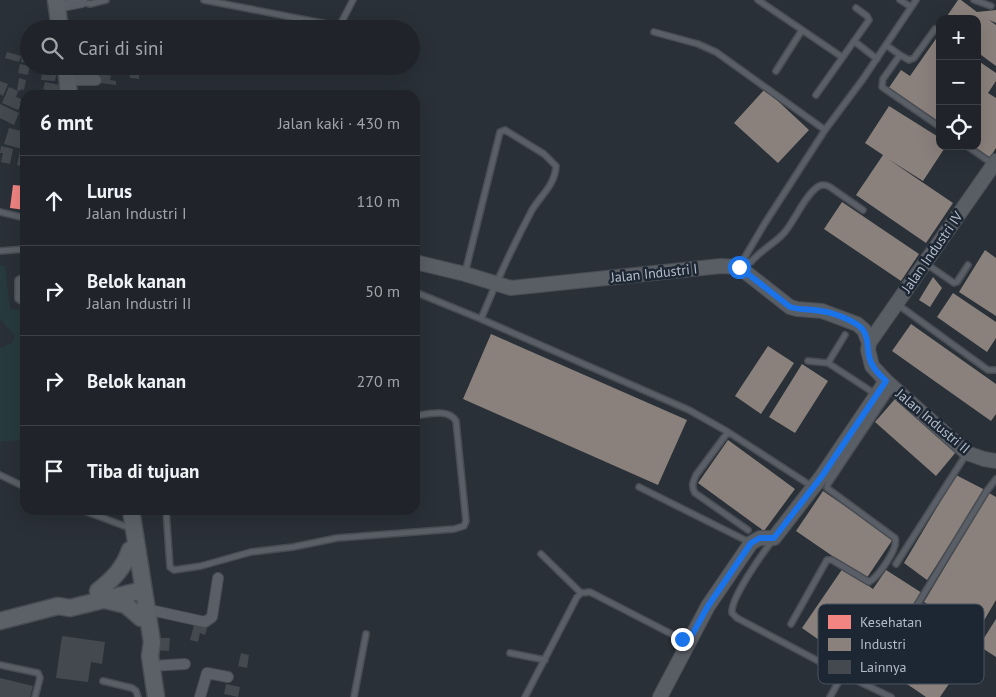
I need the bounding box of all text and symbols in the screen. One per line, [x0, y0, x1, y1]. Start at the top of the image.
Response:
map controls [936, 15, 981, 150]
button: + [936, 15, 981, 60]
search box [20, 20, 420, 75]
icon: search [38, 34, 66, 62]
text: Cari di sini [78, 36, 164, 60]
button: − [936, 60, 981, 105]
button: locate [936, 105, 981, 150]
text: 6 mnt [40, 109, 93, 136]
text: Jalan kaki · 430 m [278, 113, 400, 133]
text: Lurus [87, 179, 132, 203]
icon: ahead [40, 187, 68, 215]
text: 110 m [357, 191, 400, 211]
text: Jalan Industri I [87, 203, 187, 223]
street label: Jalan Industri IV [897, 208, 967, 297]
route start [728, 256, 751, 279]
street label: Jalan Industri I [609, 259, 698, 287]
text: Belok kanan [87, 269, 186, 293]
icon: right [40, 277, 68, 305]
text: 50 m [365, 281, 400, 301]
text: Jalan Industri II [87, 293, 191, 313]
icon: right [40, 367, 68, 395]
text: Belok kanan [87, 369, 186, 393]
text: 270 m [357, 371, 400, 391]
street label: Jalan Industri II [891, 384, 974, 457]
icon: arrive [40, 457, 68, 485]
text: Tiba di tujuan [87, 459, 199, 483]
legend [818, 604, 984, 684]
text: Kesehatan [860, 613, 922, 631]
route end [671, 628, 694, 651]
text: Industri [860, 635, 906, 653]
text: Lainnya [860, 658, 906, 676]

